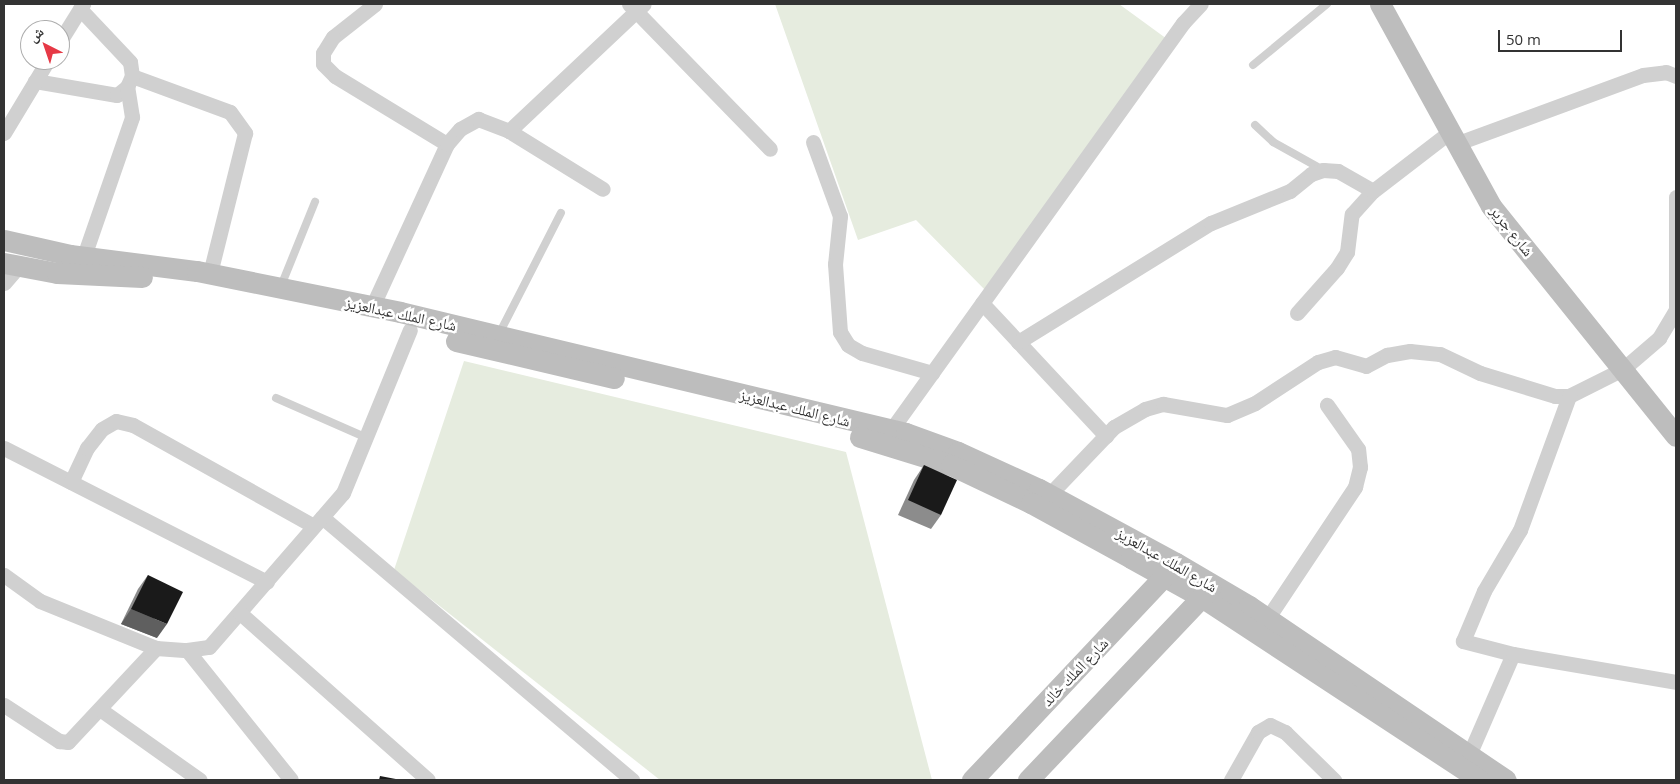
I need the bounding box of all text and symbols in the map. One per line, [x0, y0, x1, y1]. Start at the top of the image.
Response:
north arrow [20, 20, 70, 70]
scale bar [1500, 20, 1624, 52]
text: ش [24, 22, 47, 46]
text: 50 m [1506, 29, 1541, 49]
street label: شارع جرير [1487, 202, 1537, 260]
street label: شارع الملك عبدالعزيز [344, 293, 458, 335]
street label: شارع الملك عبدالعزيز [738, 386, 852, 430]
street label: شارع الملك عبدالعزيز [1113, 524, 1221, 596]
street label: شارع الملك خالد [1038, 634, 1112, 710]

